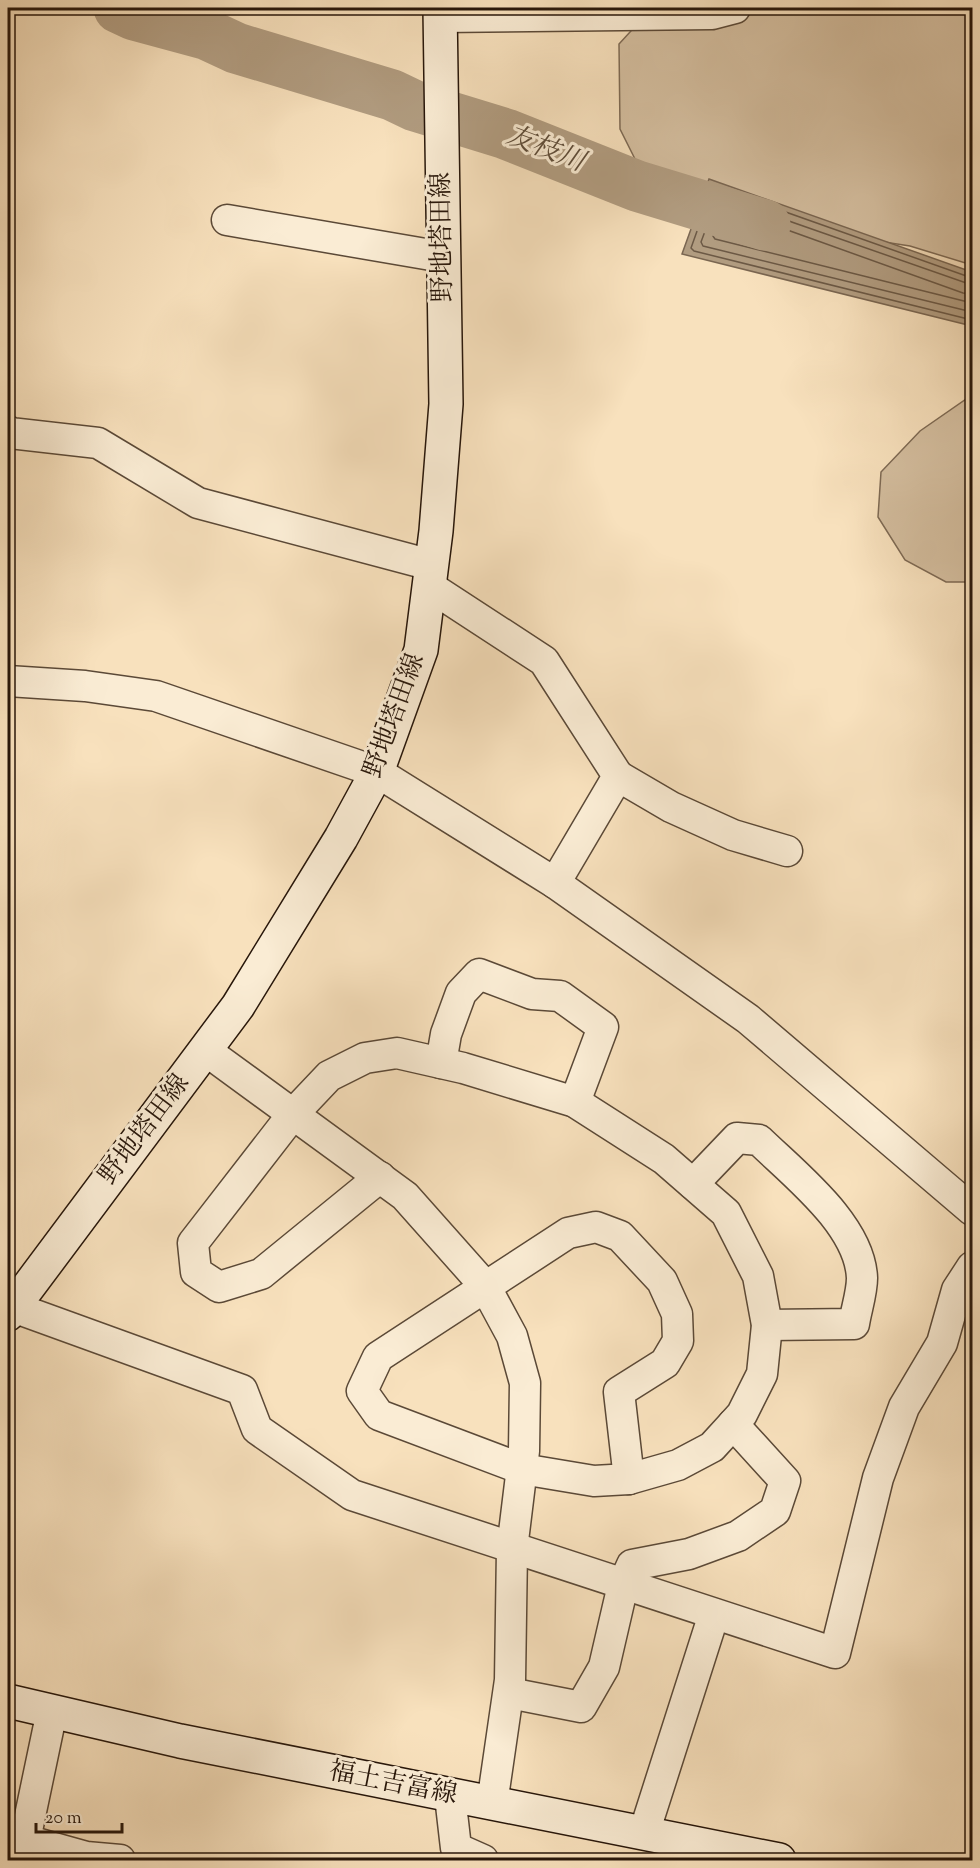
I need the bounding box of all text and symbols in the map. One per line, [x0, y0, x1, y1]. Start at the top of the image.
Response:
water label: 友枝川 [500, 117, 593, 184]
street label: 野地塔田線 [423, 172, 463, 302]
street label: 野地塔田線 [355, 649, 435, 783]
street label: 野地塔田線 [91, 1067, 199, 1193]
street label: 福土吉富線 [326, 1753, 460, 1815]
scale bar [36, 1796, 122, 1834]
text: 20 m [45, 1806, 82, 1832]

